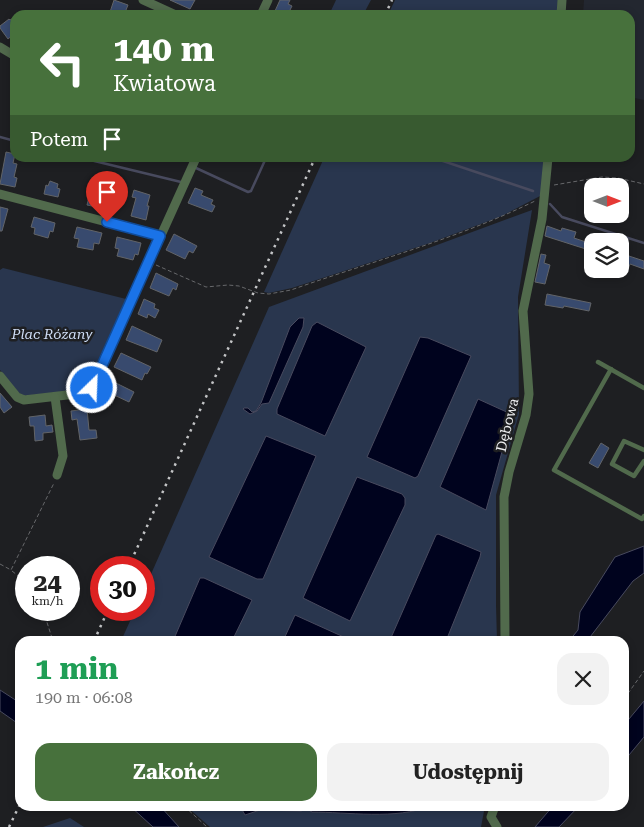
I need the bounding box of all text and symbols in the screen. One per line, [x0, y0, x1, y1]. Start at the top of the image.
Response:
text: 140 m [113, 29, 214, 70]
icon: left [30, 30, 95, 95]
text: Kwiatowa [113, 71, 216, 96]
icon: arrive [98, 125, 126, 153]
text: Potem [30, 128, 88, 151]
pin [86, 171, 128, 222]
icon: arrive [93, 178, 121, 206]
north arrow [584, 178, 629, 222]
map controls [584, 178, 629, 278]
button: layers [584, 233, 629, 278]
park label: Plac Różany [11, 326, 93, 342]
position arrow [65, 361, 117, 413]
street label: Dębowa [493, 396, 521, 453]
speed limit sign: 30 [90, 556, 155, 621]
text: 24 [33, 568, 62, 597]
text: km/h [31, 594, 64, 608]
text: 1 min [35, 651, 118, 686]
button: close [557, 653, 609, 705]
text: 190 m · 06:08 [35, 688, 133, 707]
button: Zakończ [35, 743, 317, 801]
button: Udostępnij [327, 743, 609, 801]

